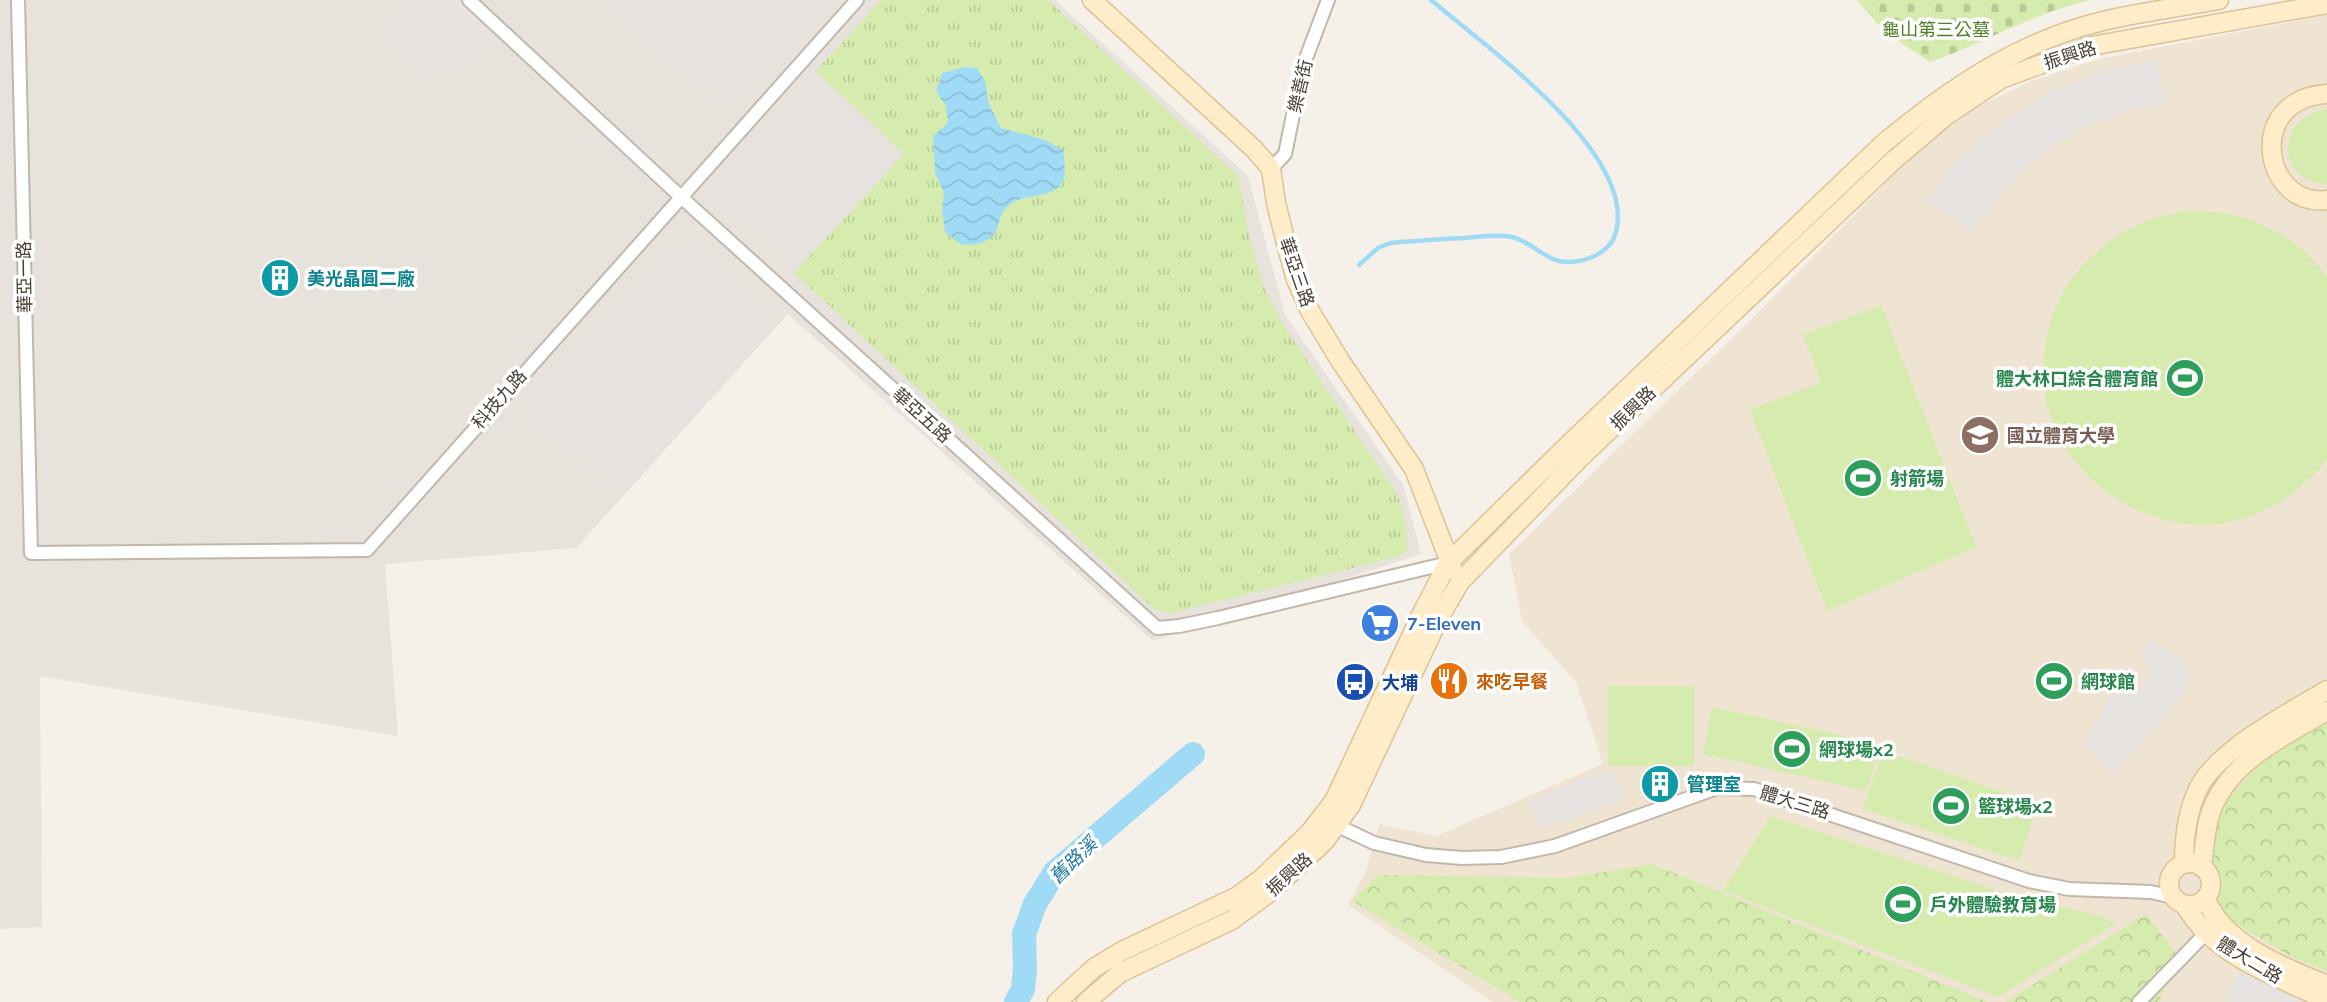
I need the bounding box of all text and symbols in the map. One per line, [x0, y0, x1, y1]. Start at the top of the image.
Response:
park label: 龜山第三公墓 [1882, 18, 1990, 41]
street label: 振興路 [2041, 36, 2099, 74]
street label: 樂善街 [1283, 57, 1317, 115]
street label: 華亞三路 [1274, 234, 1320, 310]
street label: 華亞一路 [12, 241, 36, 313]
building icon: 美光晶圓二廠 [259, 257, 301, 299]
place label: 美光晶圓二廠 [307, 267, 415, 290]
sports icon: 體大林口綜合體育館 [2164, 357, 2206, 399]
street label: 科技九路 [467, 364, 531, 434]
place label: 體大林口綜合體育館 [1996, 367, 2158, 390]
street label: 振興路 [1606, 381, 1660, 435]
street label: 華亞五路 [888, 382, 956, 448]
school or university icon: 國立體育大學 [1959, 414, 2001, 456]
place label: 國立體育大學 [2007, 424, 2115, 447]
sports icon: 射箭場 [1842, 457, 1884, 499]
place label: 射箭場 [1890, 467, 1944, 490]
supermarket icon: 7-Eleven [1359, 602, 1401, 644]
place label: 7-Eleven [1407, 612, 1481, 635]
restaurant icon: 來吃早餐 [1428, 660, 1470, 702]
sports icon: 網球館 [2033, 660, 2075, 702]
bus stop icon: 大埔 [1334, 661, 1376, 703]
place label: 來吃早餐 [1476, 670, 1548, 693]
place label: 網球館 [2081, 670, 2135, 693]
place label: 大埔 [1382, 671, 1418, 694]
sports icon: 網球場x2 [1771, 728, 1813, 770]
place label: 網球場x2 [1819, 738, 1894, 761]
building icon: 管理室 [1639, 763, 1681, 805]
place label: 管理室 [1687, 773, 1741, 796]
street label: 體大三路 [1757, 780, 1833, 824]
sports icon: 籃球場x2 [1930, 785, 1972, 827]
place label: 籃球場x2 [1978, 795, 2053, 818]
water label: 舊路溪 [1044, 829, 1104, 888]
street label: 振興路 [1261, 847, 1317, 901]
sports icon: 戶外體驗教育場 [1882, 883, 1924, 925]
place label: 戶外體驗教育場 [1930, 893, 2056, 916]
street label: 體大二路 [2213, 932, 2287, 988]

